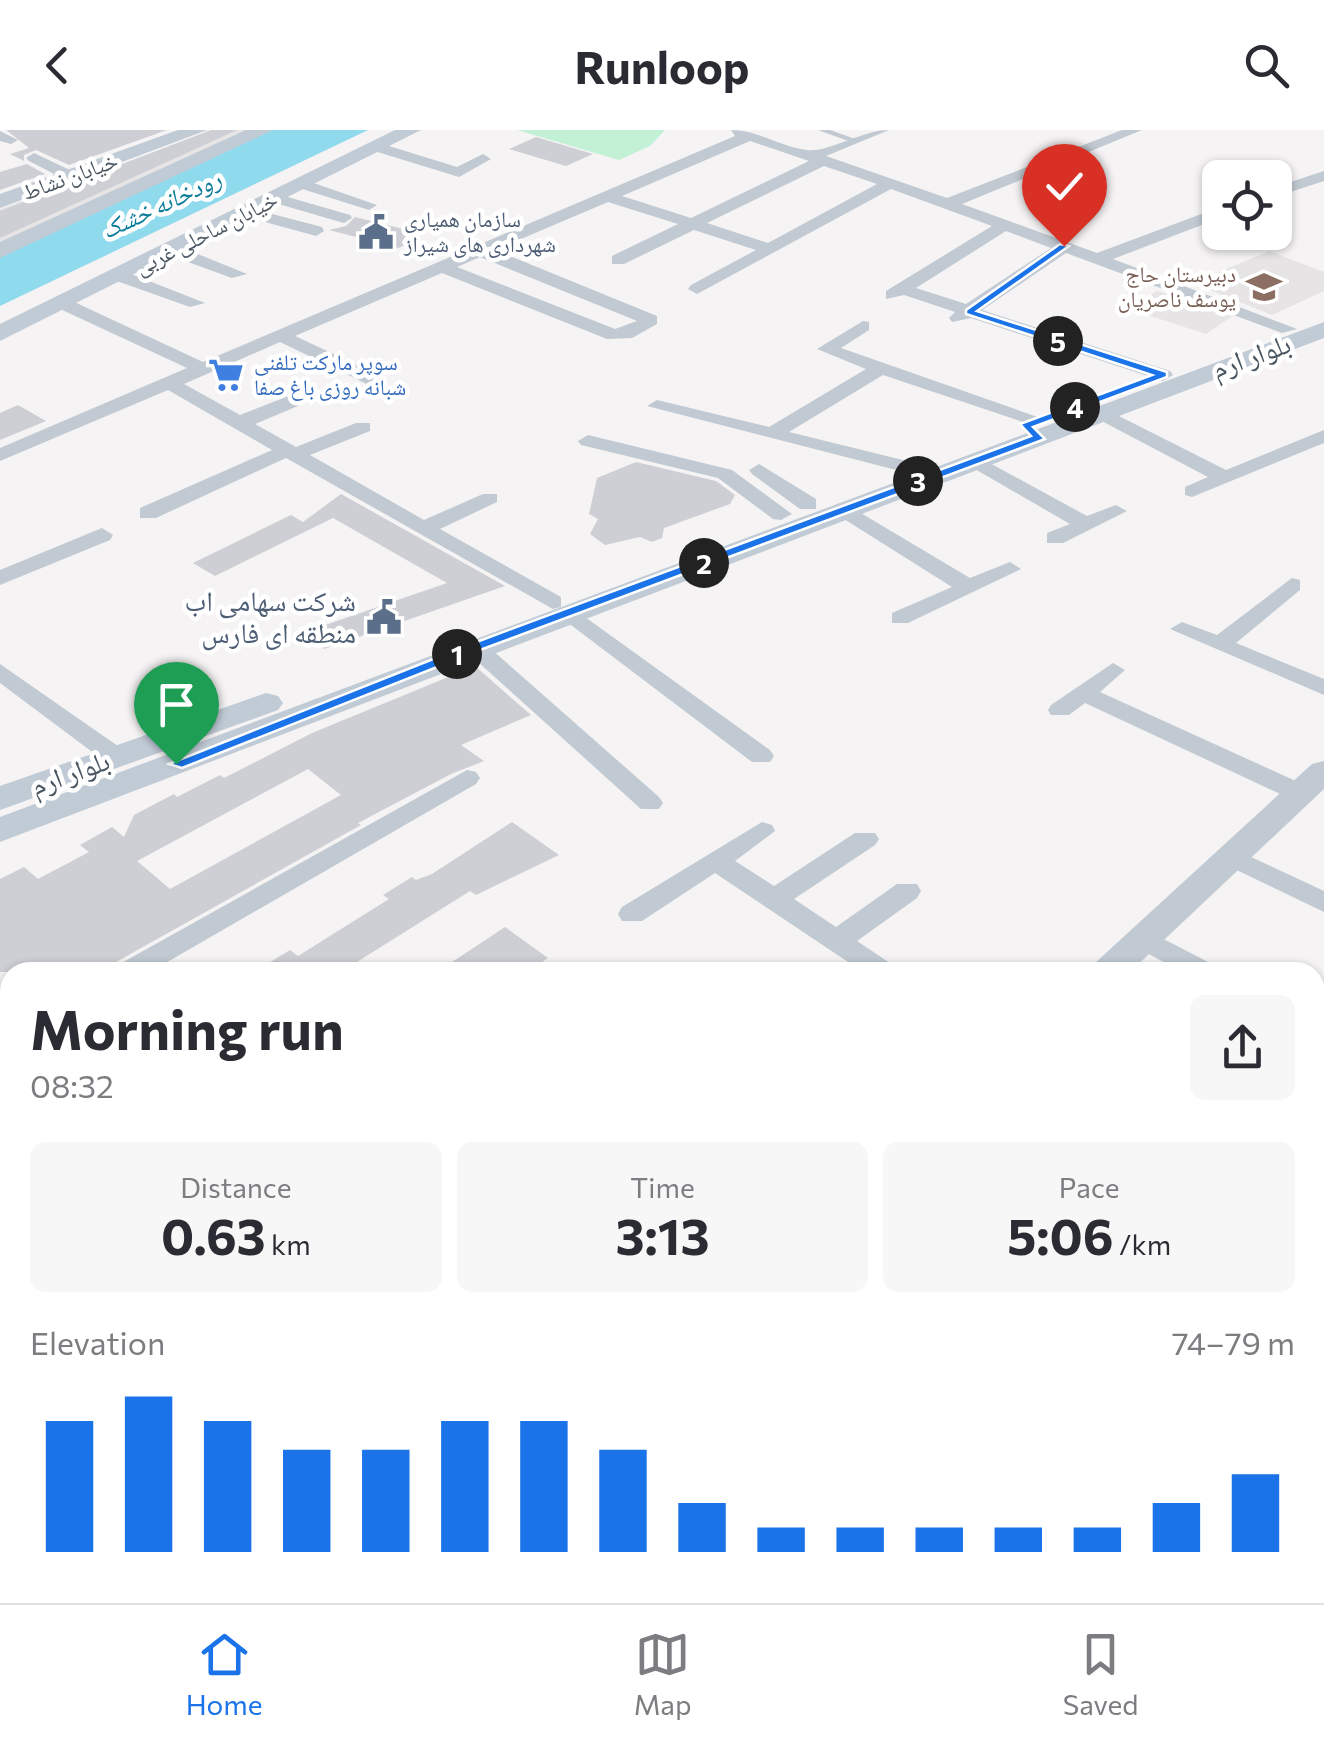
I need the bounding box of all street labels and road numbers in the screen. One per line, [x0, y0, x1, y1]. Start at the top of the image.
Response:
street label: خیابان نشاط [19, 146, 121, 206]
street label: خیابان ساحلی غربی [130, 185, 282, 281]
street label: بلوار ارم [1206, 325, 1296, 388]
street label: بلوار ارم [25, 742, 115, 805]

